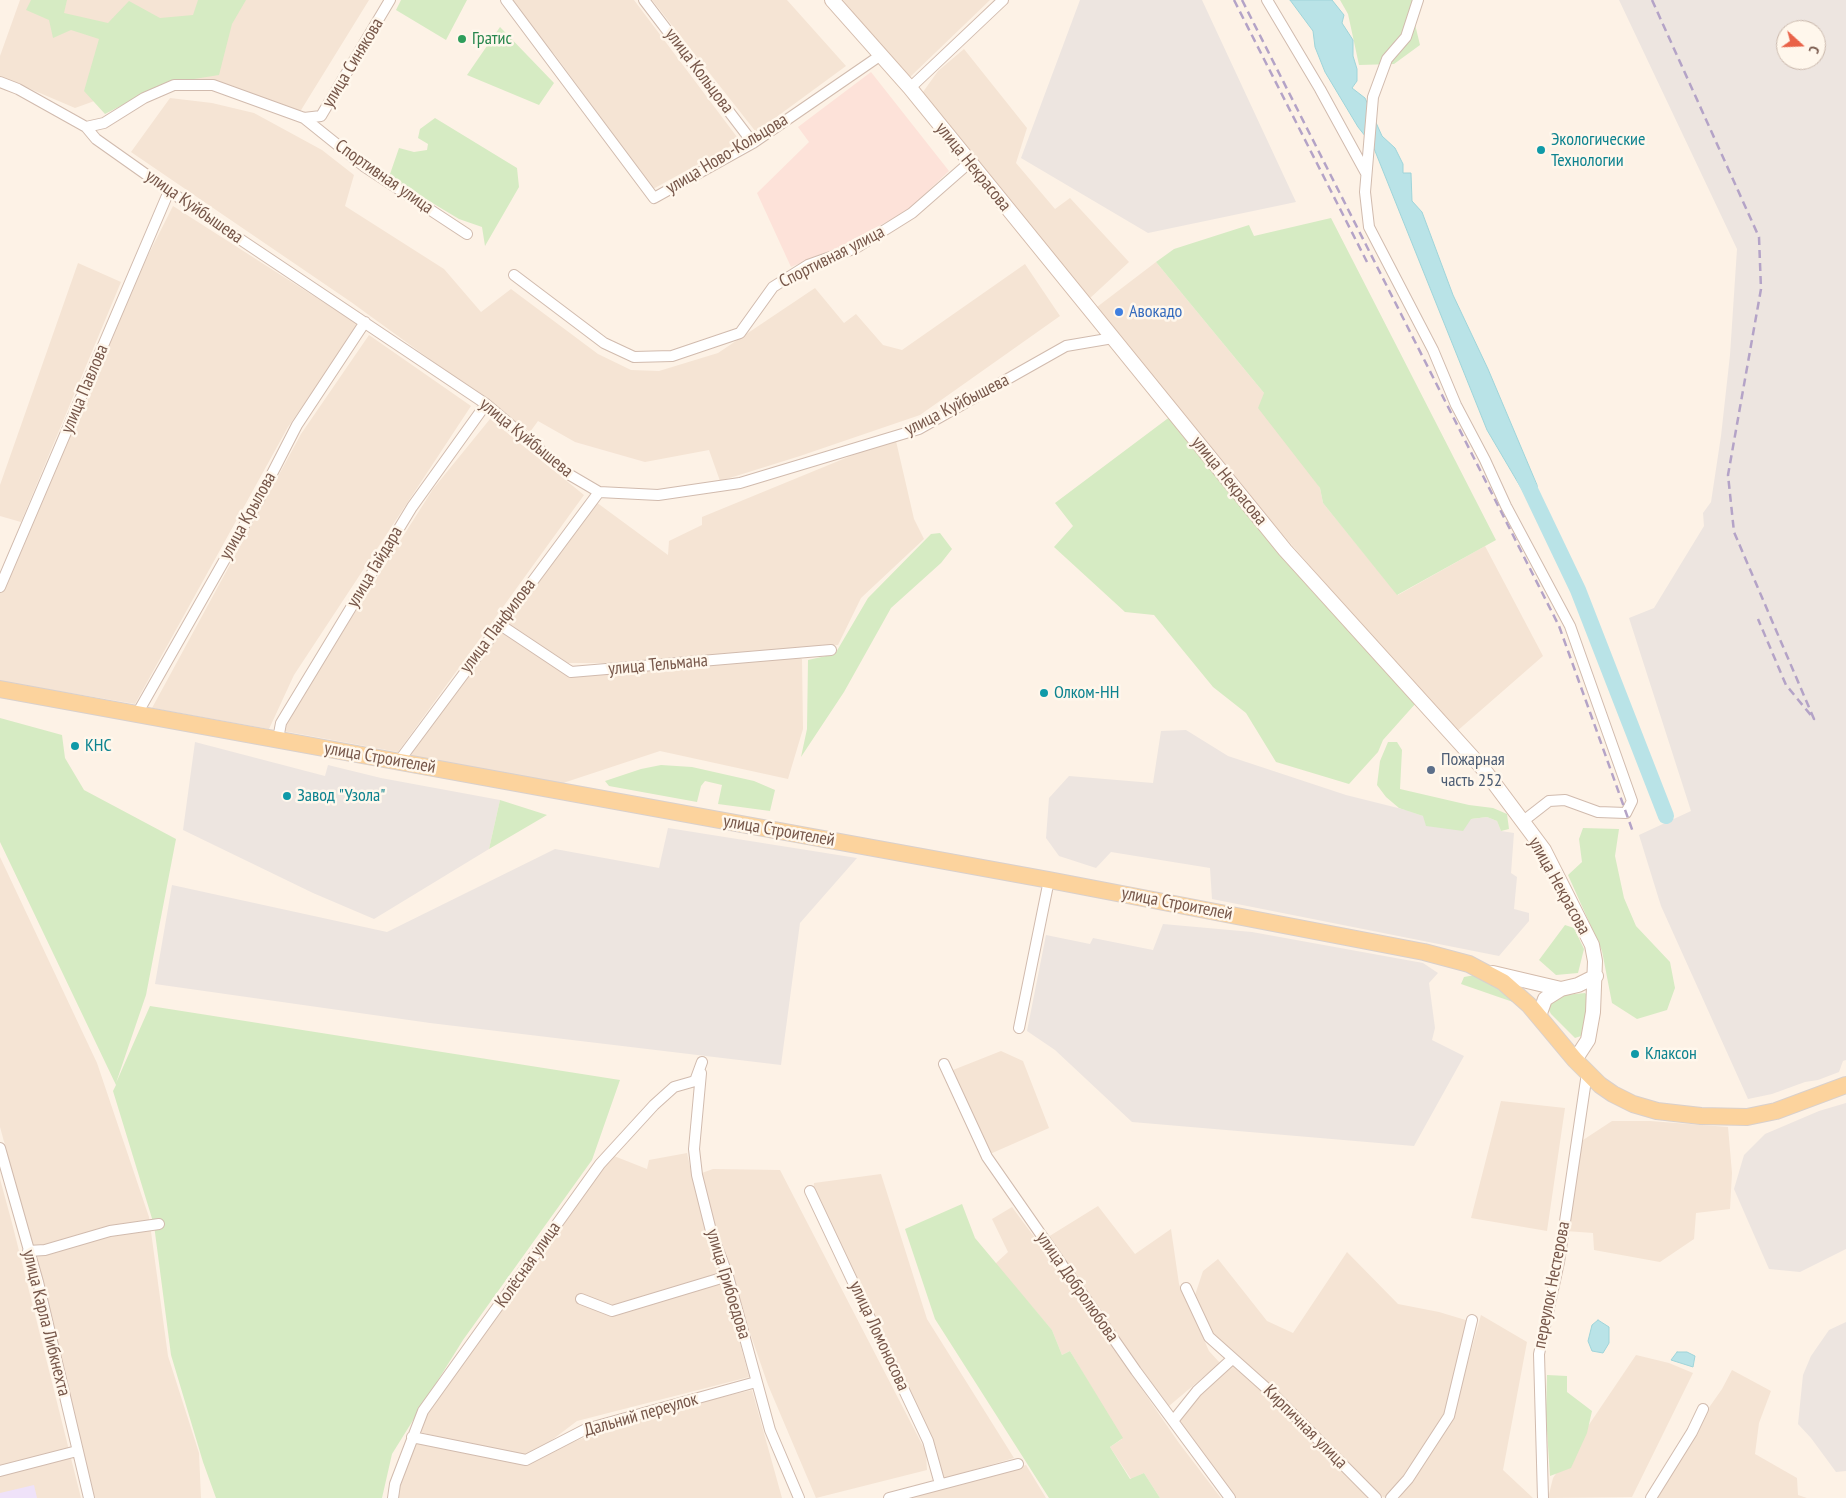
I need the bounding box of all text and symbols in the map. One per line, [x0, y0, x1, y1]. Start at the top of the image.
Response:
street label: улица Синякова [318, 14, 388, 112]
north arrow [1776, 20, 1826, 70]
street label: улица Кольцова [660, 24, 738, 118]
place label: Гратис [472, 28, 512, 50]
marker: Гратис [456, 33, 468, 45]
text: С [1805, 44, 1824, 56]
street label: улица Ново-Кольцова [662, 109, 792, 199]
street label: улица Некрасова [931, 118, 1015, 216]
place label: Экологические Технологии [1551, 129, 1645, 172]
street label: Спортивная улица [331, 135, 437, 219]
marker: Экологические Технологии [1535, 144, 1547, 156]
street label: улица Куйбышева [141, 165, 247, 249]
street label: Спортивная улица [776, 221, 888, 293]
place label: Авокадо [1129, 301, 1182, 323]
marker: Авокадо [1113, 306, 1125, 318]
street label: улица Павлова [57, 341, 113, 437]
street label: улица Куйбышева [901, 369, 1013, 441]
street label: улица Куйбышева [475, 394, 577, 482]
street label: улица Некрасова [1187, 432, 1271, 530]
street label: улица Крылова [215, 468, 281, 564]
street label: улица Гайдара [342, 523, 408, 611]
street label: улица Панфилова [456, 575, 540, 677]
street label: улица Тельмана [607, 650, 709, 680]
place label: Олком-НН [1054, 682, 1119, 704]
marker: Олком-НН [1038, 687, 1050, 699]
place label: КНС [85, 735, 112, 757]
street label: улица Строителей [323, 738, 437, 778]
marker: КНС [69, 740, 81, 752]
place label: Пожарная часть 252 [1441, 749, 1505, 792]
marker: Пожарная часть 252 [1425, 764, 1437, 776]
place label: Завод "Узола" [297, 785, 385, 807]
marker: Завод "Узола" [281, 790, 293, 802]
street label: улица Строителей [722, 811, 836, 851]
street label: улица Некрасова [1523, 833, 1595, 939]
street label: улица Строителей [1120, 883, 1234, 925]
place label: Клаксон [1645, 1043, 1697, 1065]
marker: Клаксон [1629, 1048, 1641, 1060]
street label: Колёсная улица [491, 1218, 565, 1312]
street label: переулок Нестерова [1529, 1220, 1575, 1350]
street label: улица Грибоедова [701, 1226, 755, 1342]
street label: улица Добролюбова [1031, 1228, 1123, 1346]
street label: улица Карла Либкнехта [17, 1248, 75, 1398]
street label: улица Ломоносова [844, 1278, 914, 1394]
street label: Кирпичная улица [1258, 1380, 1352, 1474]
street label: Дальний переулок [582, 1388, 700, 1442]

